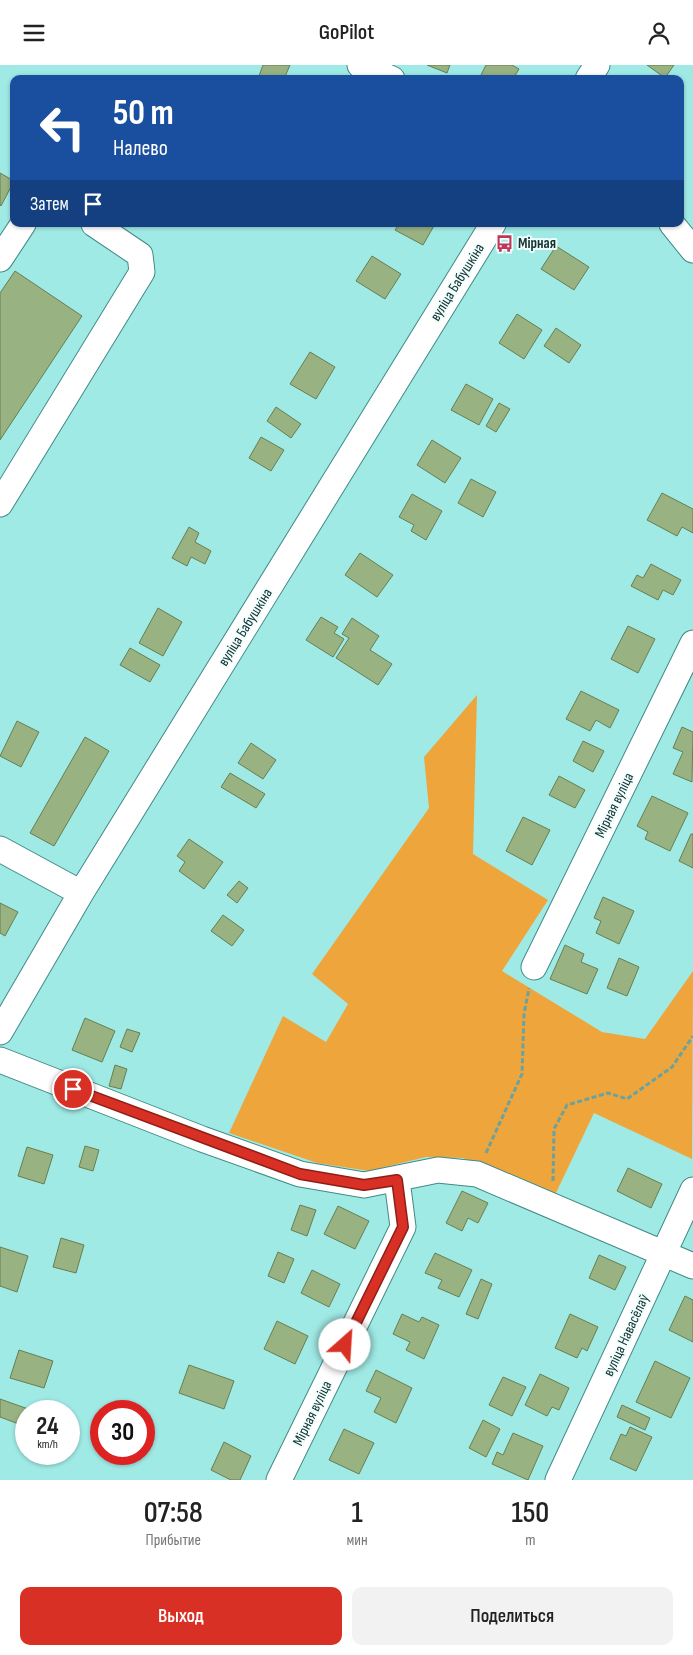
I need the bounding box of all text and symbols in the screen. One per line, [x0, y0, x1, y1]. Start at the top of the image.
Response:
icon: menu [20, 19, 48, 47]
text: GoPilot [319, 19, 374, 46]
icon: person [645, 19, 673, 47]
text: 50 m [113, 92, 174, 135]
icon: left [30, 95, 95, 160]
text: Налево [113, 135, 168, 162]
icon: arrive [79, 190, 107, 218]
text: Затем [30, 193, 69, 216]
bus stop icon: Мірная [494, 233, 514, 253]
place label: Мірная [518, 234, 556, 253]
street label: вуліца Бабушкіна [426, 240, 489, 325]
street label: вуліца Бабушкіна [214, 585, 277, 670]
street label: Мірная вуліца [591, 769, 638, 841]
pin [52, 1068, 94, 1110]
icon: arrive [59, 1075, 87, 1103]
street label: вуліца Навасёлаў [599, 1291, 654, 1379]
position arrow [318, 1318, 370, 1370]
street label: Мірная вуліца [289, 1377, 336, 1449]
speed limit sign: 30 [90, 1400, 155, 1465]
text: 24 [36, 1411, 59, 1442]
text: km/h [37, 1437, 58, 1452]
text: 07:58 [144, 1495, 203, 1531]
text: 1 [351, 1495, 363, 1531]
text: 150 [511, 1495, 549, 1531]
text: Прибытие [146, 1531, 201, 1550]
text: мин [346, 1531, 368, 1550]
text: m [525, 1531, 535, 1550]
button: Выход [20, 1587, 342, 1645]
button: Поделиться [352, 1587, 673, 1645]

